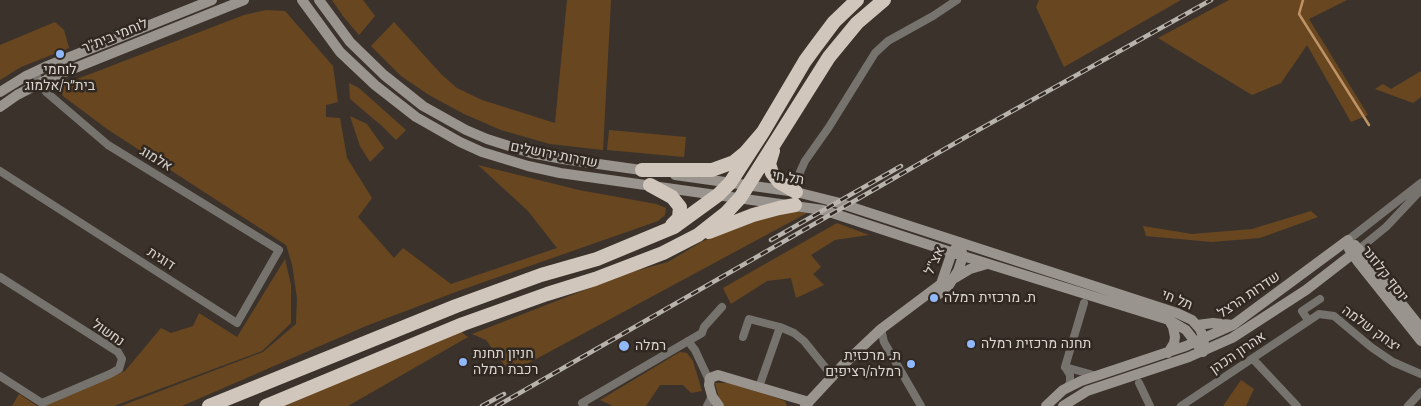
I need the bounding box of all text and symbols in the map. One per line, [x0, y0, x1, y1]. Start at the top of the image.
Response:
street label: לוחמי בית"ר [80, 15, 150, 57]
marker: לוחמי בית״ר/אלמוג [54, 48, 66, 60]
place label: לוחמי בית״ר/אלמוג [25, 62, 95, 94]
street label: שדרות ירושלים [509, 138, 599, 172]
street label: אלמוג [137, 143, 175, 175]
street label: תל חי [771, 167, 805, 189]
street label: יוסף קלוזנר [1358, 243, 1412, 305]
street label: דוגית [144, 244, 178, 274]
street label: אצ"ל [921, 244, 949, 278]
street label: שדרות הרצל [1215, 268, 1283, 322]
street label: תל חי [1159, 286, 1195, 314]
place label: ת. מרכזית רמלה [944, 290, 1036, 306]
marker: ת. מרכזית רמלה [928, 292, 940, 304]
street label: יצחק שלמה [1339, 302, 1403, 356]
street label: נחשול [88, 316, 128, 350]
street label: אהרון הכהן [1207, 328, 1269, 378]
place label: תחנה מרכזית רמלה [981, 336, 1091, 352]
place label: רמלה [635, 338, 666, 354]
marker: תחנה מרכזית רמלה [965, 338, 977, 350]
marker: רמלה [617, 339, 631, 353]
place label: חניון תחנת רכבת רמלה [473, 346, 538, 378]
place label: ת. מרכזית רמלה/רציפים [825, 348, 901, 381]
marker: חניון תחנת רכבת רמלה [457, 356, 469, 368]
marker: ת. מרכזית רמלה/רציפים [905, 358, 917, 370]

